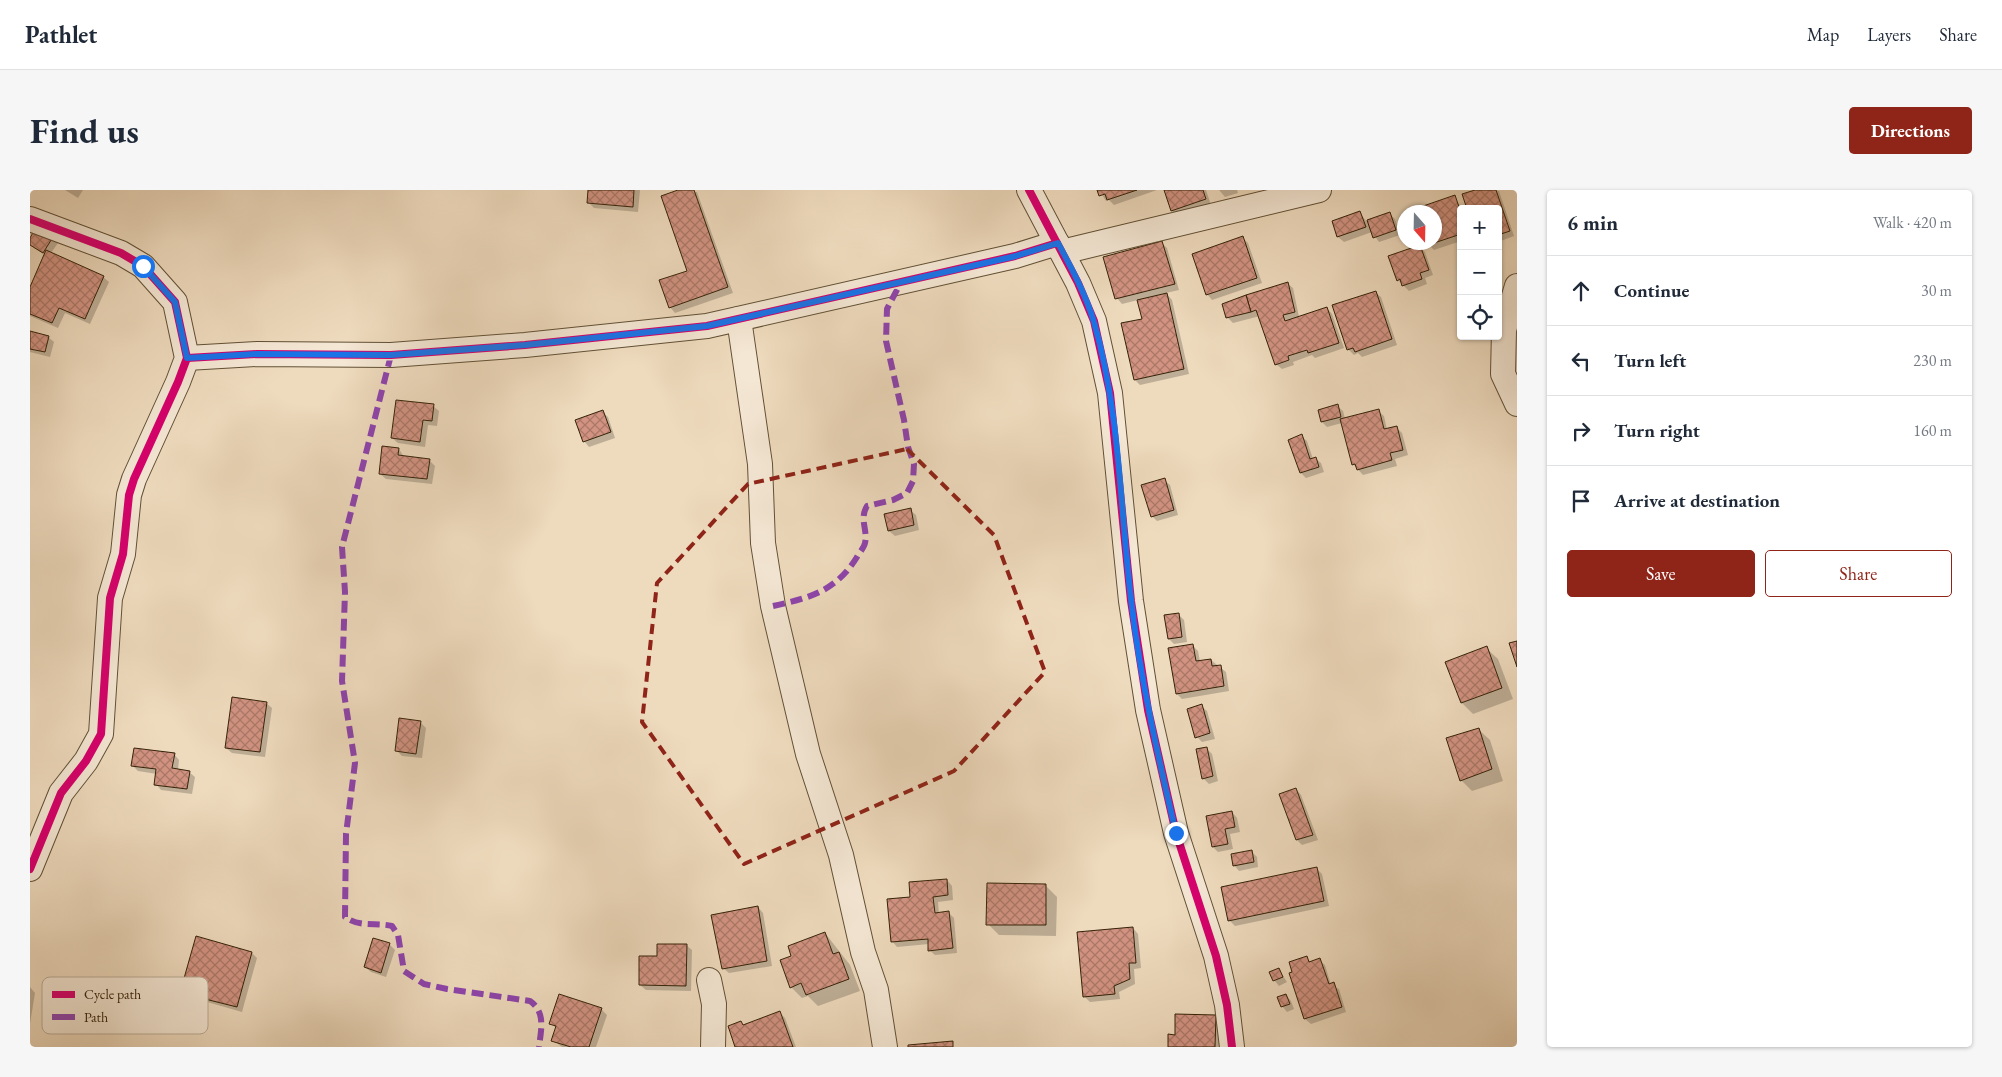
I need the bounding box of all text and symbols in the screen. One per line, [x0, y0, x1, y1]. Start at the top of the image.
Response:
text: Pathlet [25, 19, 97, 50]
text: Map [1807, 23, 1839, 46]
text: Layers [1867, 23, 1911, 46]
text: Share [1939, 23, 1977, 46]
button: Directions [1849, 107, 1972, 154]
text: Find us [30, 108, 139, 153]
north arrow [1397, 205, 1442, 250]
map controls [1457, 205, 1502, 340]
button: + [1457, 205, 1502, 250]
text: 6 min [1567, 209, 1618, 236]
text: Walk · 420 m [1873, 212, 1952, 233]
button: − [1457, 250, 1502, 295]
route start [132, 255, 155, 278]
icon: ahead [1567, 277, 1595, 305]
text: Continue [1614, 278, 1689, 303]
text: 30 m [1921, 280, 1952, 301]
button: locate [1457, 295, 1502, 340]
icon: left [1567, 347, 1595, 375]
text: Turn left [1614, 348, 1686, 373]
text: 230 m [1913, 350, 1952, 371]
icon: right [1567, 417, 1595, 445]
text: Turn right [1614, 418, 1700, 443]
text: 160 m [1913, 420, 1952, 441]
icon: arrive [1567, 487, 1595, 515]
text: Arrive at destination [1614, 488, 1780, 513]
button: Save [1567, 550, 1755, 597]
button: Share [1765, 550, 1952, 597]
route end [1165, 822, 1188, 845]
legend [42, 977, 208, 1034]
text: Cycle path [84, 985, 141, 1003]
text: Path [84, 1008, 108, 1026]

